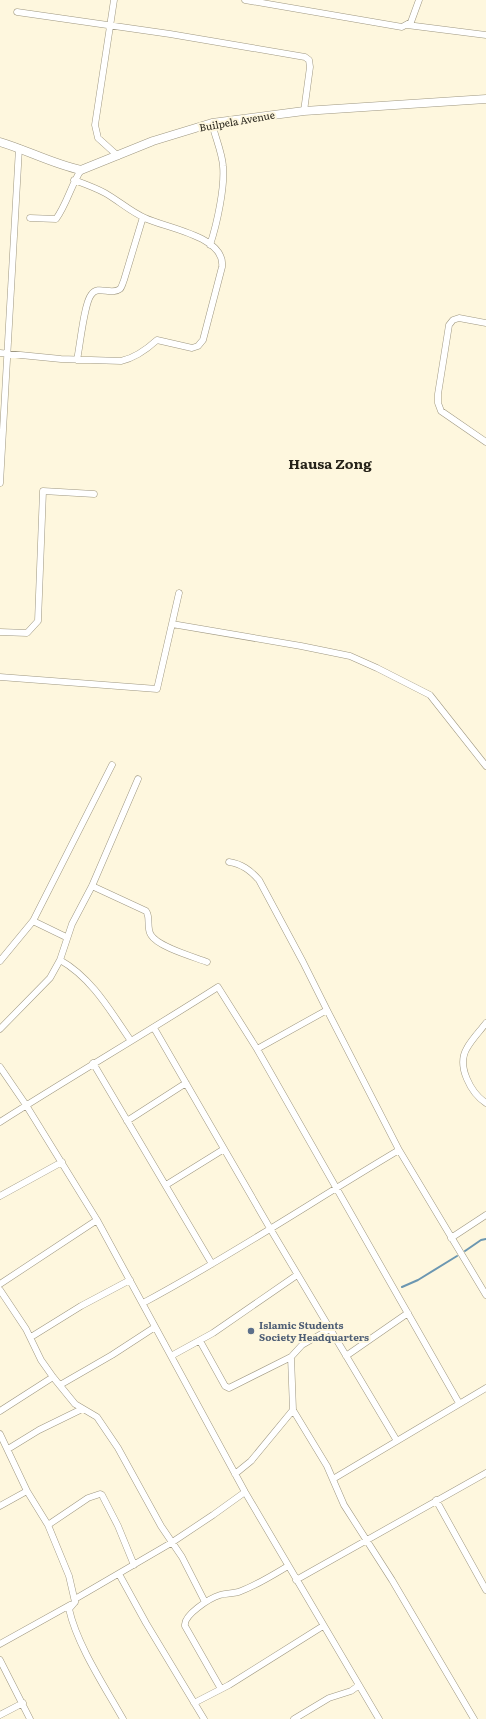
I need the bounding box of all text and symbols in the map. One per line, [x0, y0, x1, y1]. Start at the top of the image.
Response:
street label: Builpela Avenue [198, 106, 276, 135]
district label: Hausa Zong [288, 453, 372, 473]
place label: Islamic Students Society Headquarters [259, 1317, 369, 1344]
marker: Islamic Students Society Headquarters [246, 1326, 256, 1336]

